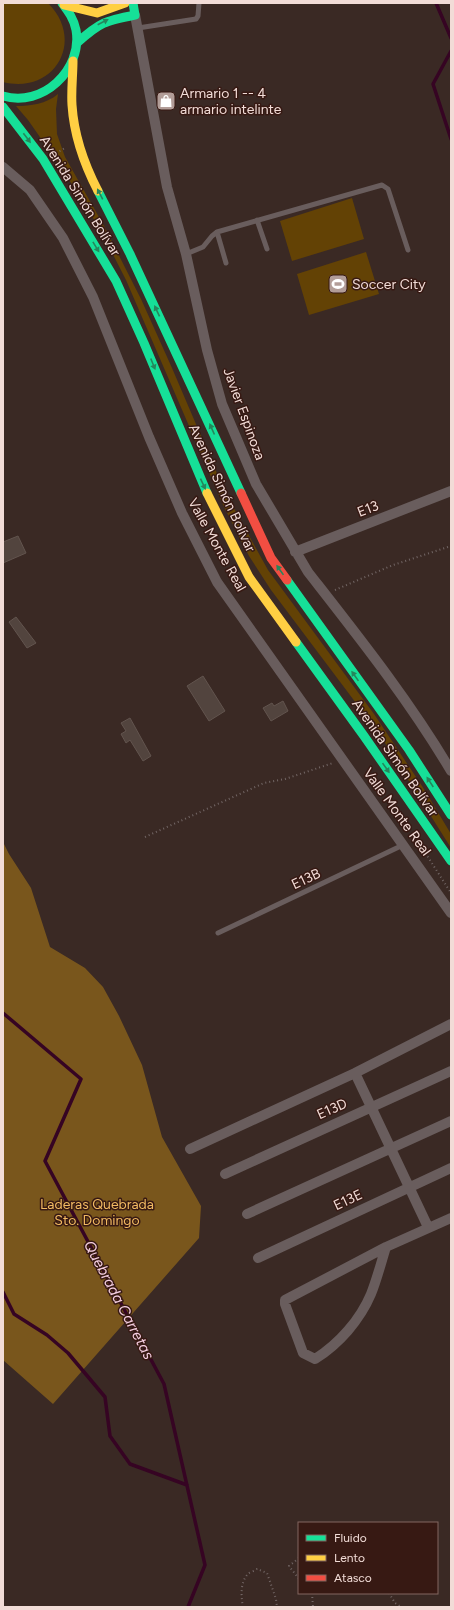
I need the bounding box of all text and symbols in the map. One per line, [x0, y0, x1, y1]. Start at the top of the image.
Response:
one-way arrow [97, 19, 109, 26]
place label: Armario 1 -- 4 armario intelinte [180, 85, 282, 118]
shop icon: Armario 1 -- 4 armario intelinte [155, 90, 177, 112]
one-way arrow [22, 132, 31, 143]
street label: Avenida Simón Bolívar [36, 133, 124, 260]
one-way arrow [97, 188, 103, 200]
one-way arrow [93, 241, 100, 253]
sports icon: Soccer City [327, 273, 349, 295]
place label: Soccer City [352, 276, 426, 293]
one-way arrow [154, 305, 160, 317]
one-way arrow [150, 359, 156, 370]
street label: Javier Espinoza [219, 366, 269, 462]
street label: Avenida Simón Bolívar [185, 421, 259, 555]
one-way arrow [208, 422, 214, 434]
one-way arrow [200, 479, 206, 490]
street label: Valle Monte Real [184, 495, 250, 595]
street label: E13 [355, 497, 381, 521]
one-way arrow [276, 565, 284, 575]
one-way arrow [351, 671, 359, 681]
street label: Avenida Simón Bolívar [348, 696, 442, 820]
one-way arrow [382, 763, 390, 774]
street label: Valle Monte Real [359, 765, 435, 859]
one-way arrow [426, 777, 434, 787]
street label: E13B [289, 865, 323, 893]
street label: E13D [314, 1095, 350, 1123]
street label: E13E [331, 1186, 365, 1214]
park label: Laderas Quebrada Sto. Domingo [40, 1196, 154, 1229]
water label: Quebrada Carretas [80, 1238, 158, 1362]
legend [298, 1522, 438, 1594]
text: Fluido [334, 1531, 367, 1545]
text: Lento [334, 1551, 365, 1565]
text: Atasco [334, 1571, 372, 1585]

